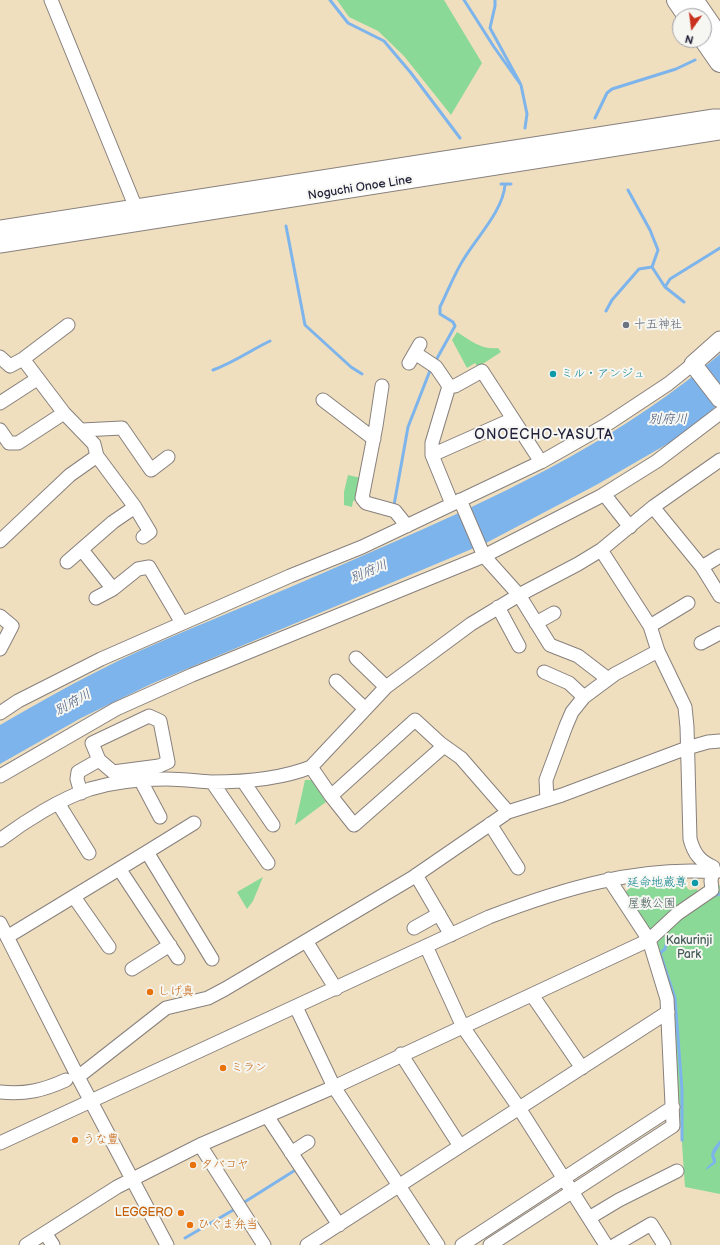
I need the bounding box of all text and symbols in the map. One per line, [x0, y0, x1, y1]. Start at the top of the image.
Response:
north arrow [672, 8, 712, 48]
text: N [684, 32, 695, 46]
street label: Noguchi Onoe Line [307, 173, 413, 203]
place label: 十五神社 [634, 318, 682, 332]
marker: 十五神社 [621, 320, 631, 330]
place label: ミル・アンジュ [561, 367, 645, 381]
marker: ミル・アンジュ [548, 369, 558, 379]
water label: 別府川 [649, 412, 687, 428]
district label: ONOECHO-YASUTA [474, 427, 614, 443]
water label: 別府川 [348, 557, 390, 587]
water label: 別府川 [52, 687, 94, 719]
place label: 延命地蔵尊 [627, 876, 687, 890]
marker: 延命地蔵尊 [690, 878, 700, 888]
park label: 屋敷公園 [628, 897, 676, 911]
park label: Kakurinji Park [666, 934, 712, 962]
place label: しげ真 [158, 985, 194, 999]
marker: しげ真 [145, 987, 155, 997]
place label: ミラン [231, 1061, 267, 1075]
marker: ミラン [218, 1063, 228, 1073]
place label: うな豊 [83, 1133, 119, 1147]
marker: うな豊 [70, 1135, 80, 1145]
place label: タバコヤ [201, 1158, 249, 1172]
marker: タバコヤ [188, 1160, 198, 1170]
place label: LEGGERO [115, 1206, 173, 1220]
marker: LEGGERO [176, 1208, 186, 1218]
place label: ひぐま弁当 [198, 1218, 258, 1232]
marker: ひぐま弁当 [185, 1220, 195, 1230]

